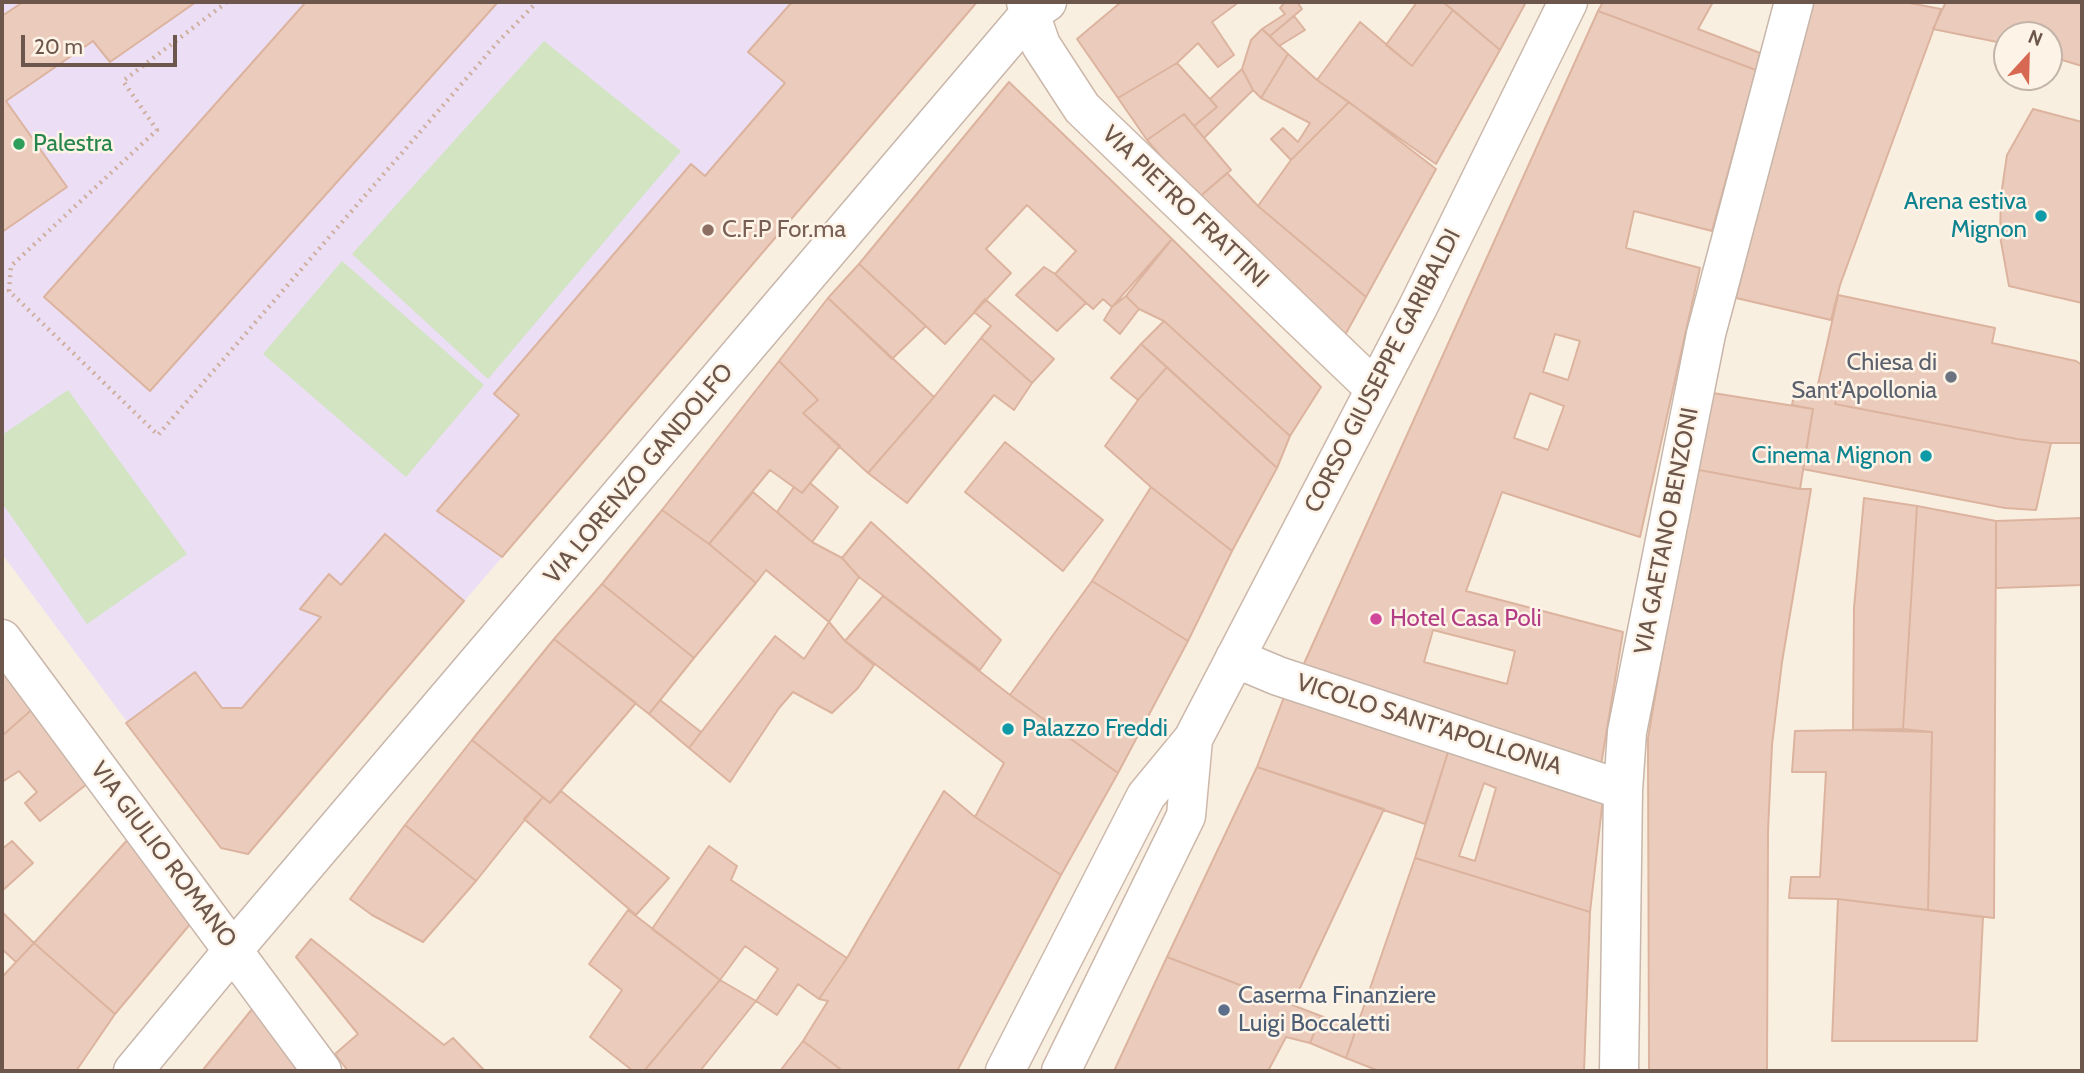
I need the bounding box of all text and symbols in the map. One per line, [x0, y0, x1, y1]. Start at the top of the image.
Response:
scale bar [24, 21, 180, 65]
north arrow [1993, 21, 2063, 91]
text: N [2025, 25, 2046, 51]
text: 20 m [34, 34, 83, 59]
street label: VIA PIETRO FRATTINI [1096, 120, 1274, 294]
place label: Palestra [33, 130, 113, 158]
marker: Palestra [11, 136, 27, 152]
place label: Arena estiva Mignon [1904, 188, 2027, 244]
marker: Arena estiva Mignon [2033, 208, 2049, 224]
place label: C.F.P For.ma [722, 216, 846, 244]
marker: C.F.P For.ma [700, 222, 716, 238]
street label: CORSO GIUSEPPE GARIBALDI [1299, 224, 1467, 518]
place label: Chiesa di Sant'Apollonia [1791, 349, 1937, 405]
street label: VIA LORENZO GANDOLFO [538, 358, 740, 590]
marker: Chiesa di Sant'Apollonia [1943, 369, 1959, 385]
street label: VIA GAETANO BENZONI [1629, 405, 1705, 657]
place label: Cinema Mignon [1751, 442, 1912, 470]
marker: Cinema Mignon [1918, 448, 1934, 464]
place label: Hotel Casa Poli [1390, 605, 1542, 633]
marker: Hotel Casa Poli [1368, 611, 1384, 627]
street label: VICOLO SANT'APOLLONIA [1293, 668, 1565, 782]
place label: Palazzo Freddi [1022, 715, 1168, 743]
marker: Palazzo Freddi [1000, 721, 1016, 737]
street label: VIA GIULIO ROMANO [84, 756, 242, 954]
place label: Caserma Finanziere Luigi Boccaletti [1238, 982, 1436, 1038]
marker: Caserma Finanziere Luigi Boccaletti [1216, 1002, 1232, 1018]

